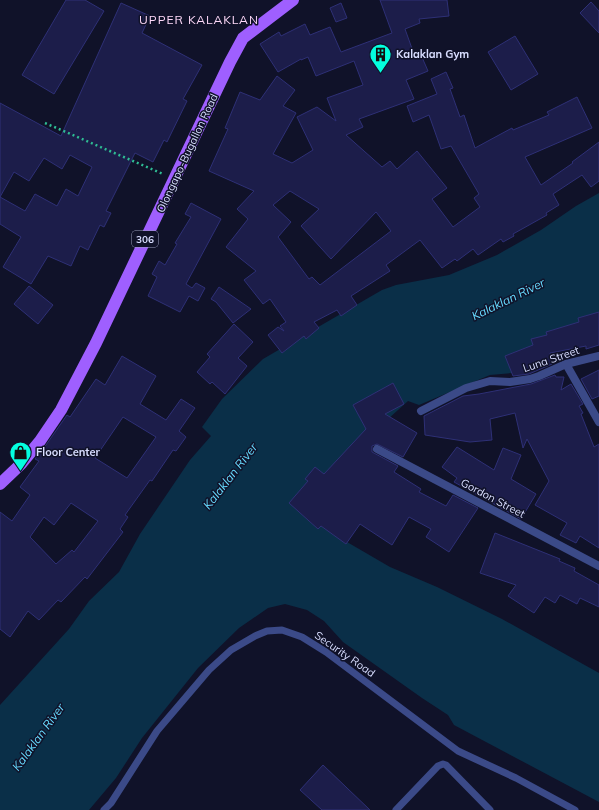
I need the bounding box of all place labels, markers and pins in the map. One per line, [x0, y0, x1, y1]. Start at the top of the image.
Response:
building icon: Kalaklan Gym [368, 41, 394, 74]
place label: Kalaklan Gym [396, 47, 469, 61]
shop icon: Floor Center [8, 439, 34, 472]
place label: Floor Center [36, 445, 100, 459]

